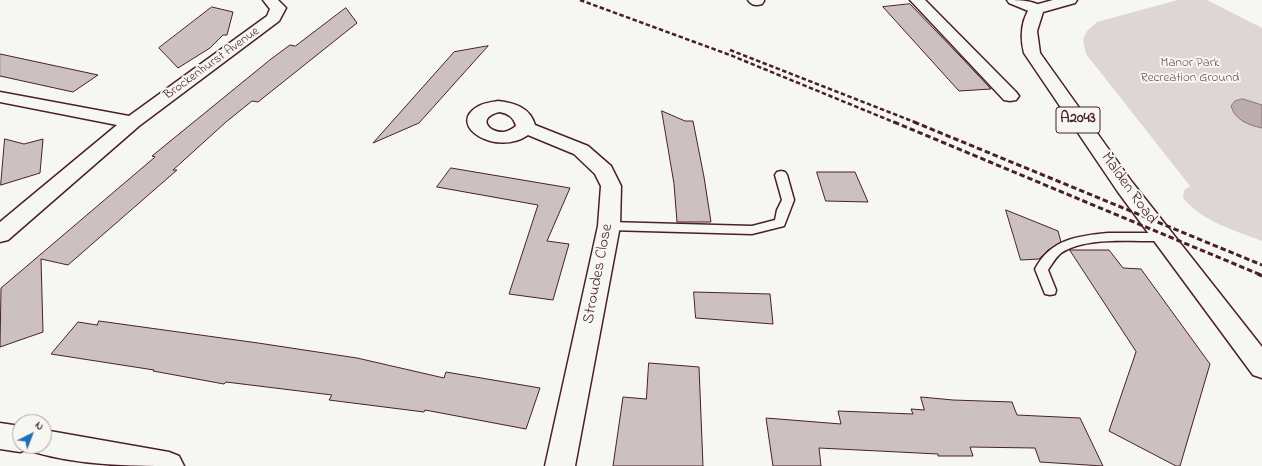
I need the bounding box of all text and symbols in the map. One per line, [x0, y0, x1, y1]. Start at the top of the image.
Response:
street label: Brockenhurst Avenue [161, 24, 263, 104]
park label: Manor Park Recreation Ground [1141, 56, 1239, 87]
road number: A2043 [1056, 107, 1100, 133]
street label: Malden Road [1096, 149, 1160, 229]
street label: Stroudes Close [580, 222, 618, 326]
north arrow [12, 414, 52, 454]
text: N [31, 417, 47, 434]

